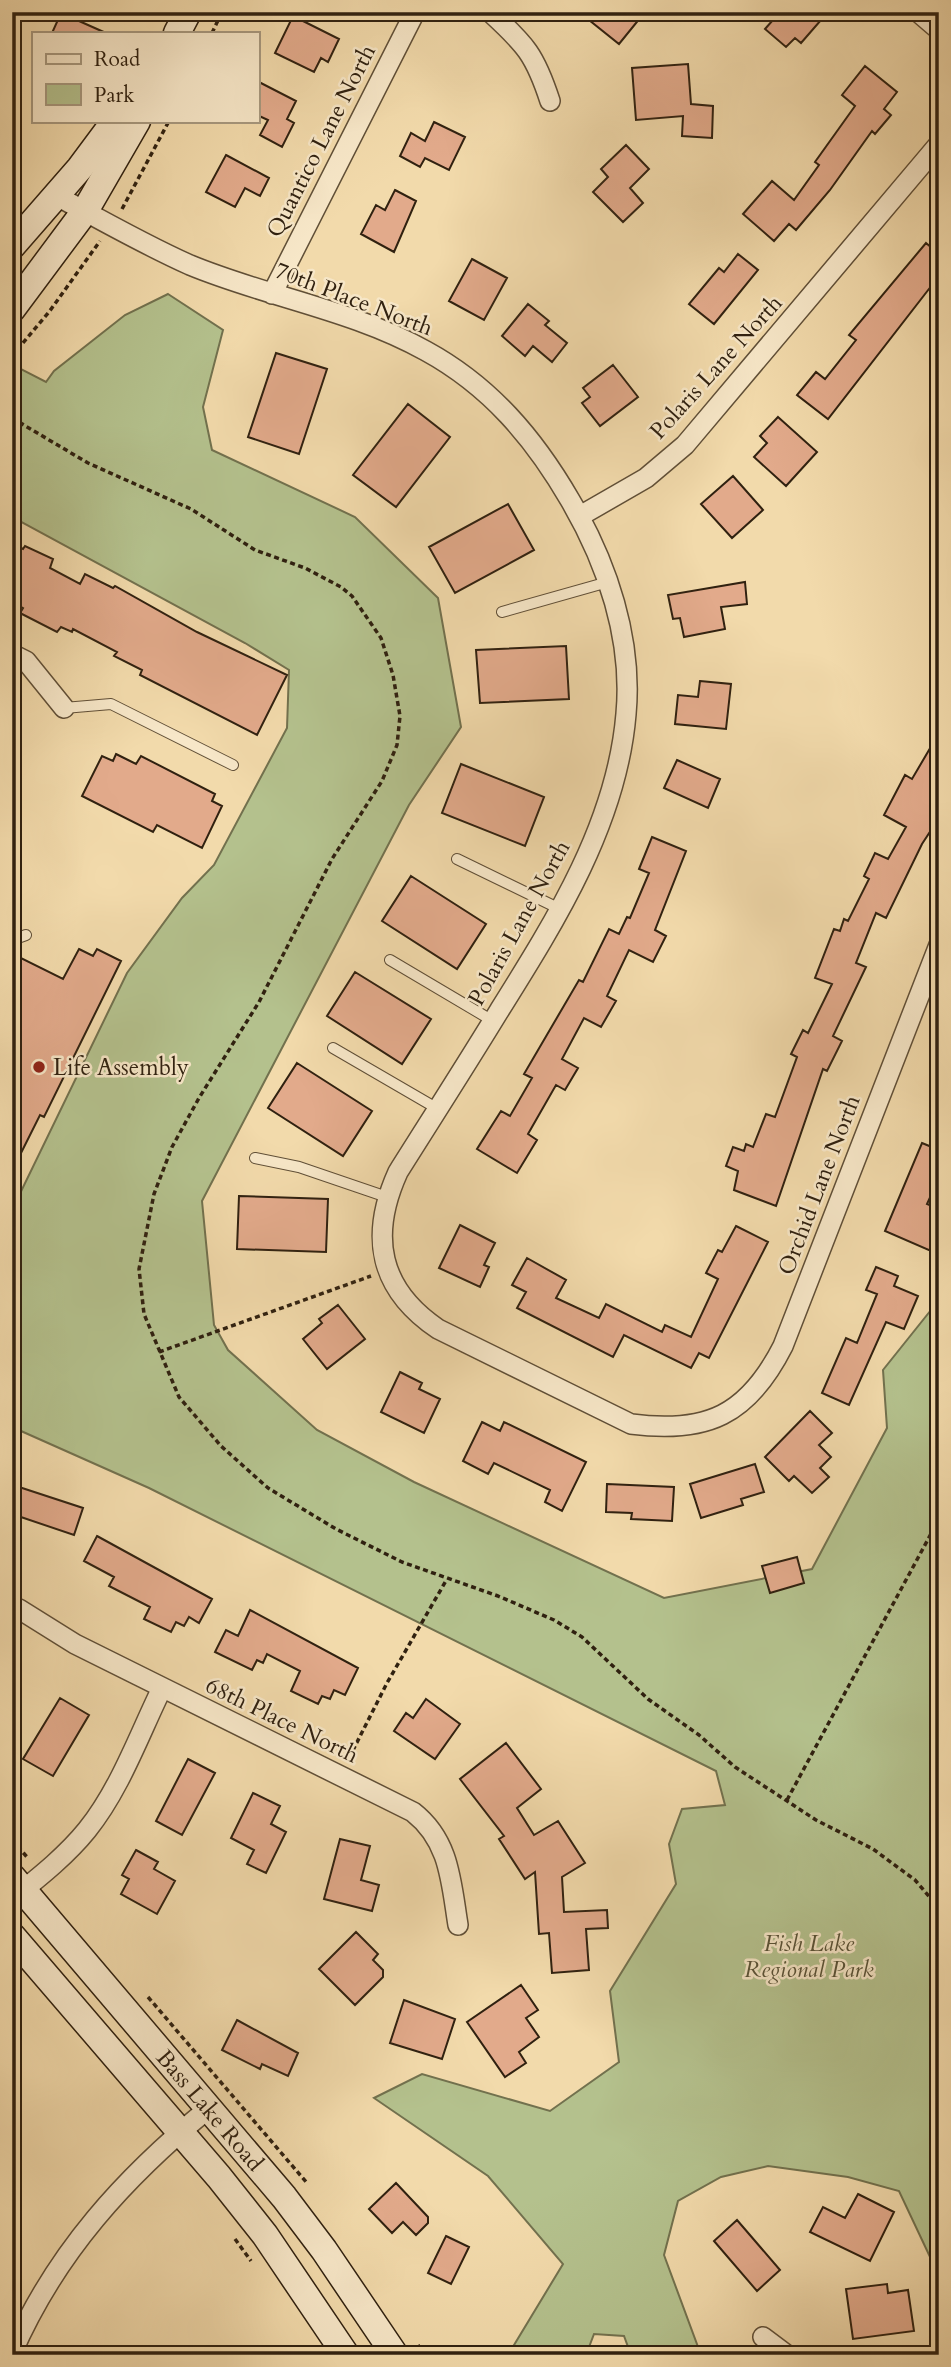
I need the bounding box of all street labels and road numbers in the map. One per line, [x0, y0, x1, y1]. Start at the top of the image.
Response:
street label: Quantico Lane North [259, 39, 383, 243]
street label: 70th Place North [271, 255, 438, 343]
street label: Polaris Lane North [643, 288, 789, 446]
street label: Polaris Lane North [461, 835, 577, 1011]
street label: Orchid Lane North [770, 1090, 868, 1279]
street label: 68th Place North [200, 1670, 364, 1771]
street label: Bass Lake Road [150, 2043, 271, 2178]

